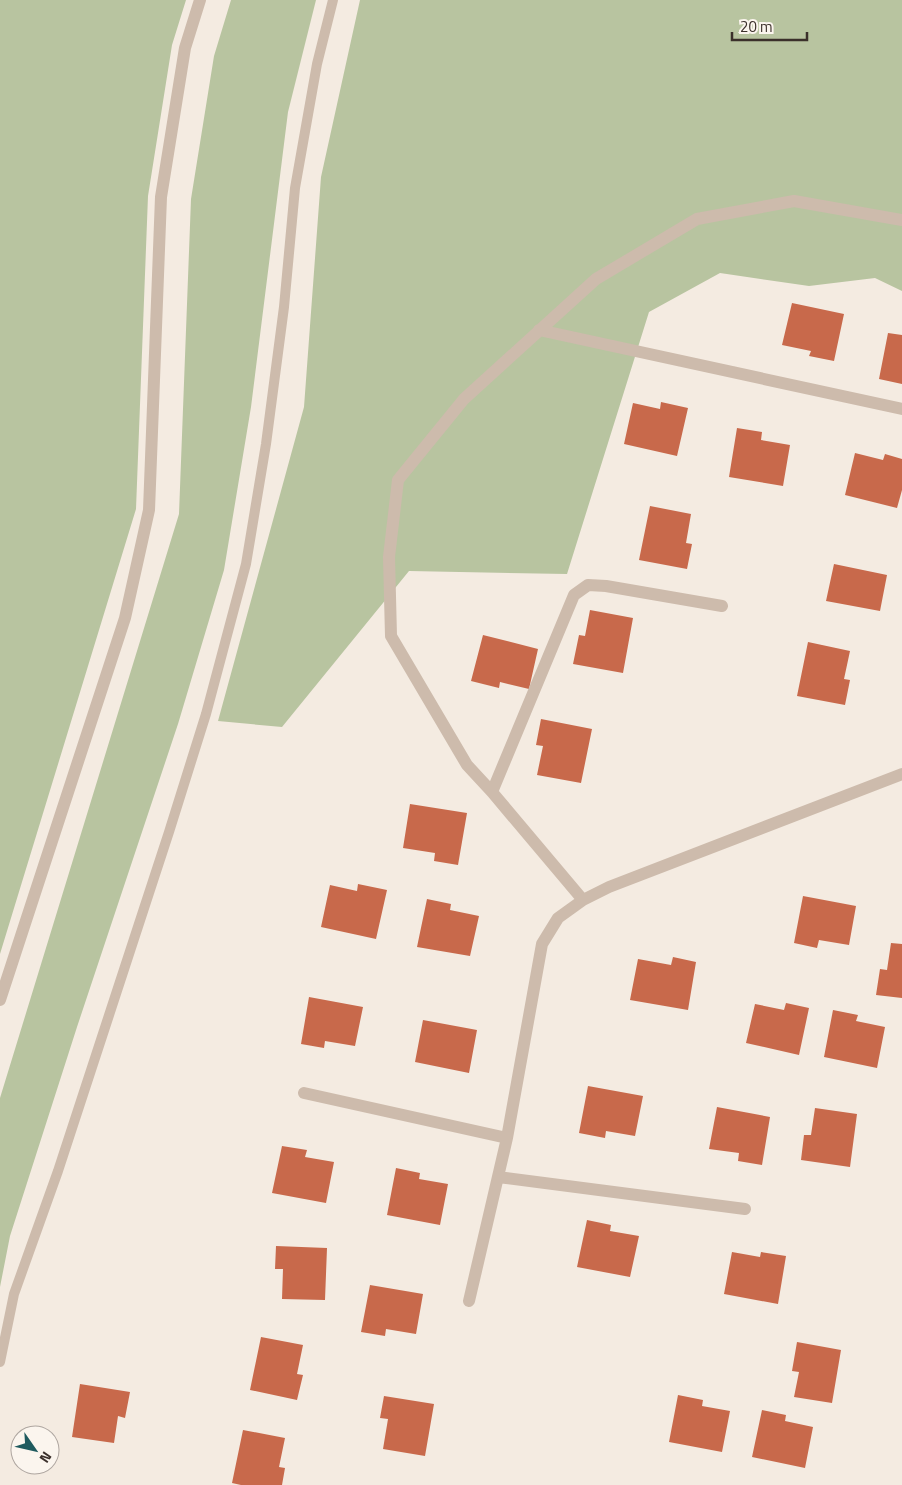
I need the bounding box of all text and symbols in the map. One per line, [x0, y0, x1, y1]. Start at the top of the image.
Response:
scale bar [732, 10, 807, 42]
text: 20 m [740, 15, 773, 38]
north arrow [10, 1425, 60, 1475]
text: N [35, 1448, 58, 1467]

